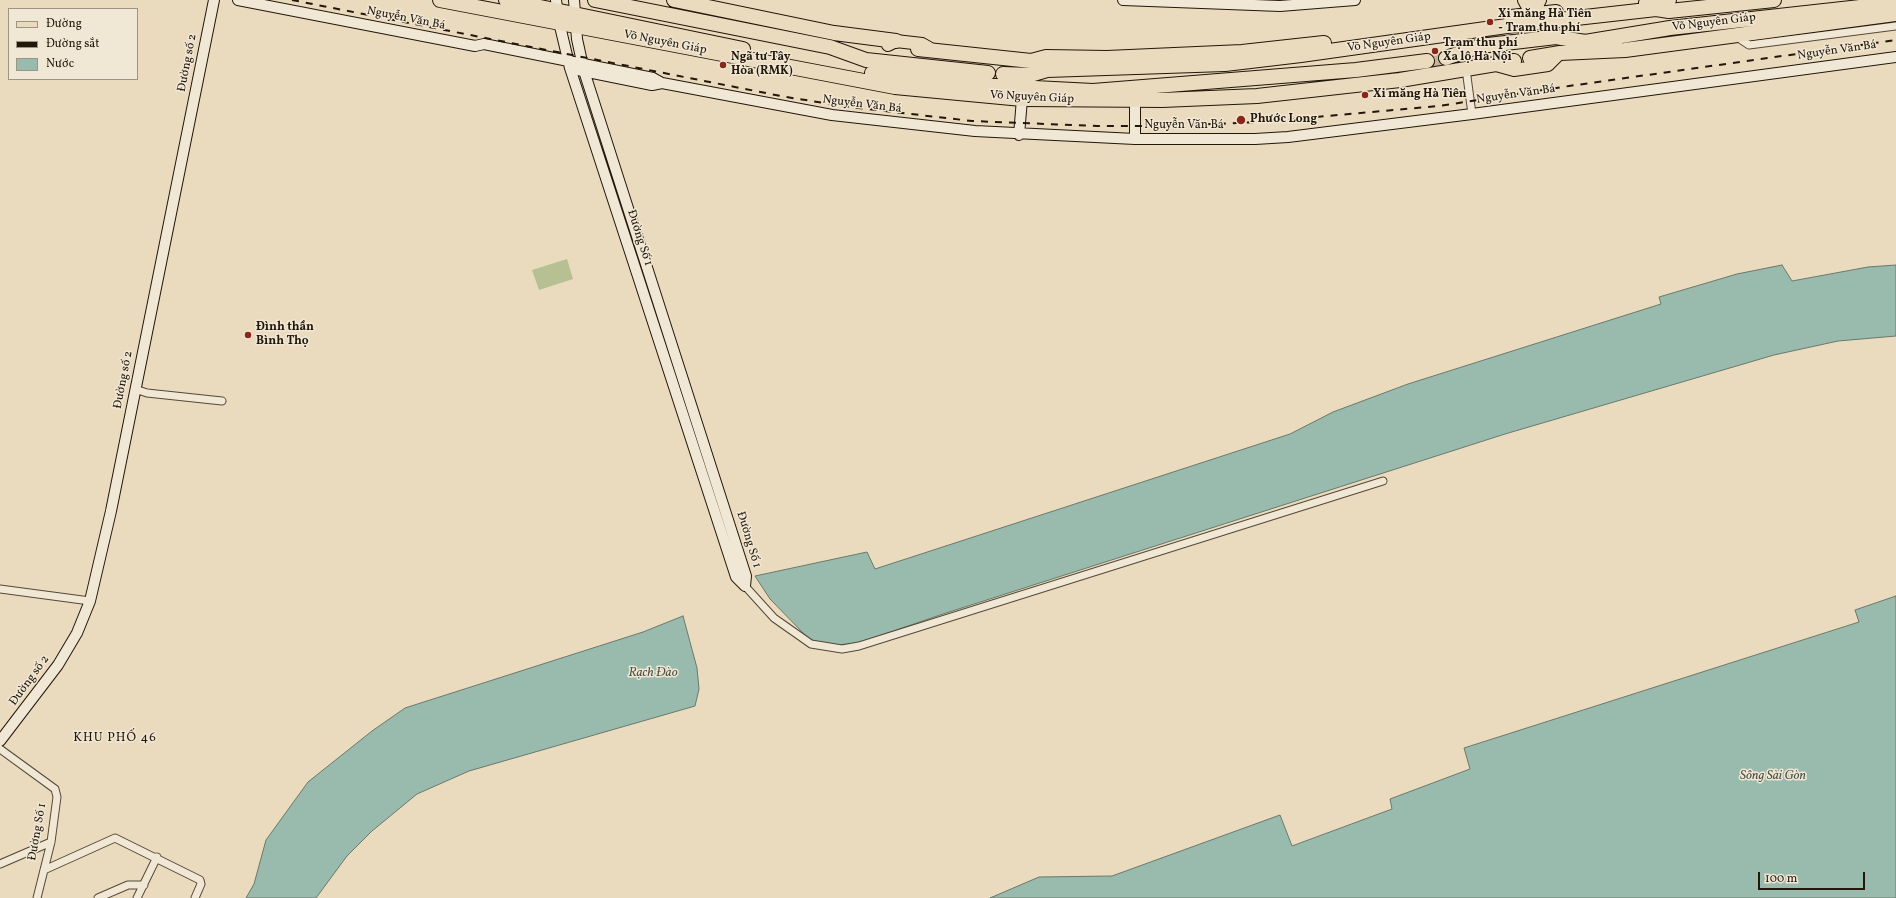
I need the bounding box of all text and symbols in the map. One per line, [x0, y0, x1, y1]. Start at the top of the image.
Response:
street label: Nguyễn Văn Bá [366, 4, 446, 34]
legend [8, 8, 138, 80]
place label: Xi măng Hà Tiên - Trạm thu phí [1498, 8, 1592, 36]
street label: Võ Nguyên Giáp [1671, 11, 1757, 35]
text: Đường [46, 16, 82, 32]
marker: Xi măng Hà Tiên - Trạm thu phí [1485, 17, 1495, 27]
street label: Võ Nguyên Giáp [622, 28, 708, 58]
street label: Võ Nguyên Giáp [1346, 30, 1432, 56]
street label: Đường số 2 [175, 33, 201, 93]
text: Đường sắt [46, 36, 99, 52]
place label: Trạm thu phí Xa lộ Hà Nội [1443, 37, 1518, 65]
street label: Nguyễn Văn Bá [1797, 38, 1877, 64]
marker: Trạm thu phí Xa lộ Hà Nội [1430, 46, 1440, 56]
place label: Ngã tư Tây Hòa (RMK) [731, 51, 793, 79]
text: Nước [46, 56, 74, 72]
marker: Ngã tư Tây Hòa (RMK) [718, 60, 728, 70]
street label: Nguyễn Văn Bá [1476, 82, 1556, 108]
place label: Xi măng Hà Tiên [1373, 88, 1467, 102]
street label: Võ Nguyên Giáp [990, 89, 1074, 107]
marker: Xi măng Hà Tiên [1360, 90, 1370, 100]
street label: Nguyễn Văn Bá [822, 93, 902, 117]
place label: Phước Long [1250, 113, 1317, 127]
marker: Phước Long [1235, 114, 1247, 126]
street label: Nguyễn Văn Bá [1144, 119, 1224, 133]
street label: Đường Số 1 [623, 208, 655, 268]
place label: Đình thần Bình Thọ [256, 321, 314, 349]
marker: Đình thần Bình Thọ [243, 330, 253, 340]
street label: Đường số 2 [111, 350, 137, 410]
street label: Đường Số 1 [733, 510, 763, 570]
street label: Đường số 2 [7, 653, 53, 709]
water label: Rạch Đào [628, 666, 678, 682]
district label: KHU PHỐ 46 [73, 731, 157, 747]
water label: Sông Sài Gòn [1740, 769, 1806, 785]
street label: Đường Số 1 [26, 802, 50, 862]
scale bar [1760, 864, 1867, 890]
text: 100 m [1765, 871, 1797, 887]

